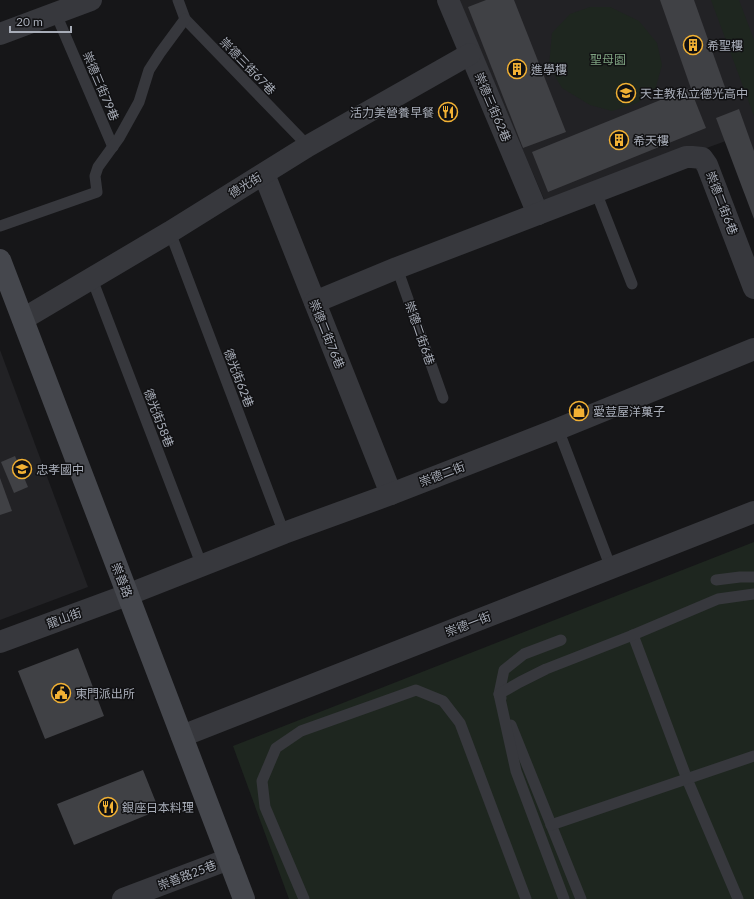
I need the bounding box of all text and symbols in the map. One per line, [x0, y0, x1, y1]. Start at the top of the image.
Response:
scale bar [10, 8, 71, 34]
text: 20 m [16, 14, 43, 29]
street label: 崇德三街67巷 [217, 34, 279, 98]
building icon: 希聖樓 [682, 34, 704, 56]
place label: 希聖樓 [707, 38, 743, 53]
street label: 崇德三街79巷 [80, 49, 122, 123]
park label: 聖母園 [590, 52, 626, 67]
building icon: 進學樓 [506, 58, 528, 80]
place label: 進學樓 [531, 62, 567, 77]
street label: 崇德三街62巷 [472, 70, 514, 144]
school or university icon: 天主教私立德光高中 [615, 82, 637, 104]
place label: 天主教私立德光高中 [640, 86, 748, 101]
restaurant icon: 活力美營養早餐 [437, 101, 459, 123]
place label: 活力美營養早餐 [350, 105, 434, 120]
building icon: 希天樓 [608, 129, 630, 151]
place label: 希天樓 [633, 133, 669, 148]
street label: 德光街 [226, 169, 264, 201]
street label: 崇德二街6巷 [703, 169, 741, 237]
street label: 崇德二街76巷 [306, 297, 348, 371]
street label: 崇德二街6巷 [402, 299, 438, 367]
street label: 德光街62巷 [221, 346, 257, 410]
street label: 德光街58巷 [141, 386, 177, 450]
shop icon: 愛荳屋洋菓子 [568, 400, 590, 422]
place label: 愛荳屋洋菓子 [593, 404, 665, 419]
school or university icon: 忠孝國中 [11, 458, 33, 480]
street label: 崇德二街 [417, 458, 467, 490]
place label: 忠孝國中 [36, 462, 84, 477]
street label: 崇善路 [109, 561, 135, 599]
street label: 龍山街 [45, 605, 83, 631]
street label: 崇德一街 [443, 608, 493, 640]
public building icon: 東門派出所 [50, 682, 72, 704]
place label: 東門派出所 [75, 686, 135, 701]
restaurant icon: 銀座日本料理 [97, 796, 119, 818]
place label: 銀座日本料理 [122, 800, 194, 815]
street label: 崇善路25巷 [155, 857, 219, 893]

